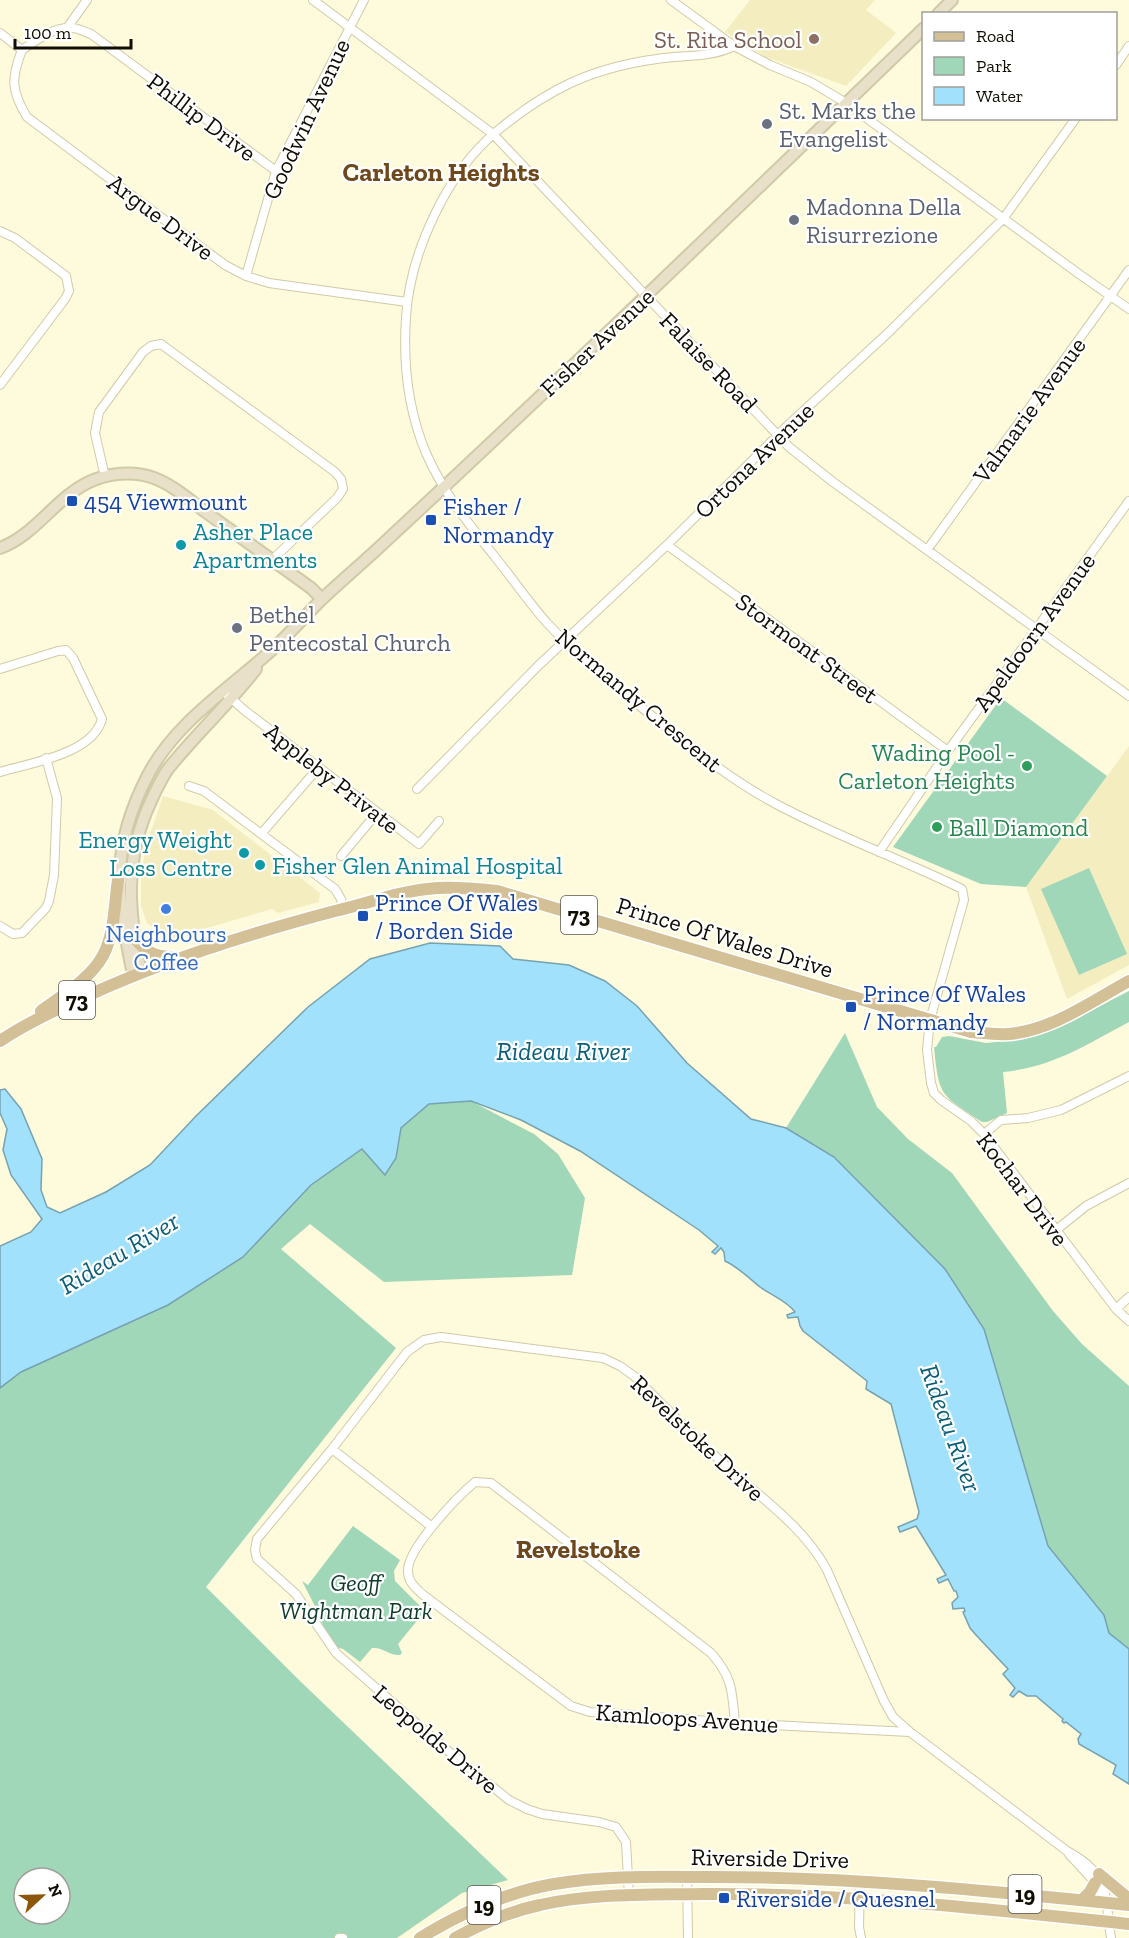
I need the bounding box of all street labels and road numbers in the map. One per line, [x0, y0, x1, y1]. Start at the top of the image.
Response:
street label: Goodwin Avenue [256, 34, 356, 204]
street label: Phillip Drive [142, 67, 262, 167]
street label: Argue Drive [102, 168, 220, 266]
street label: Fisher Avenue [534, 282, 660, 402]
street label: Falaise Road [654, 306, 764, 418]
street label: Valmarie Avenue [966, 331, 1092, 489]
street label: Ortona Avenue [688, 396, 820, 524]
street label: Apeldoorn Avenue [967, 547, 1101, 717]
street label: Stormont Street [730, 587, 884, 709]
street label: Normandy Crescent [550, 622, 728, 778]
street label: Appleby Private [259, 716, 405, 840]
street label: Prince Of Wales Drive [613, 890, 837, 984]
road number: 73 [561, 896, 597, 934]
road number: 73 [59, 981, 95, 1019]
street label: Kochar Drive [971, 1126, 1075, 1252]
street label: Revelstoke Drive [625, 1369, 771, 1507]
street label: Leopolds Drive [368, 1678, 504, 1800]
street label: Kamloops Avenue [595, 1697, 779, 1739]
street label: Riverside Drive [691, 1842, 849, 1874]
road number: 19 [1008, 1875, 1042, 1913]
road number: 19 [468, 1886, 500, 1924]

